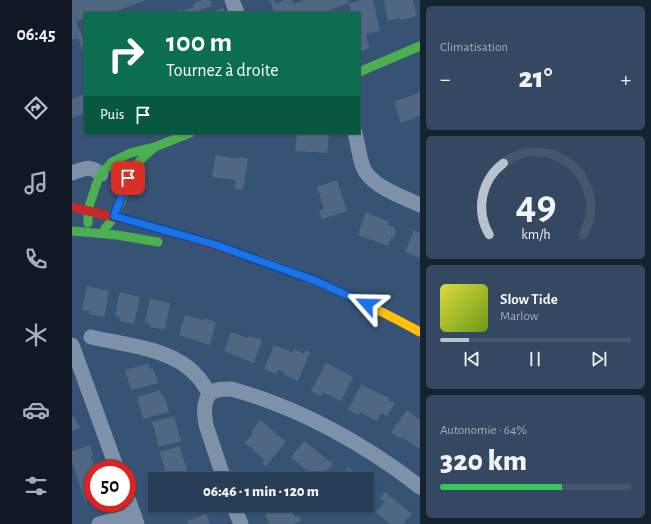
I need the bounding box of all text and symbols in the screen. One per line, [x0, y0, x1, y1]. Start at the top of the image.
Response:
text: 06:45 [16, 26, 56, 44]
icon: right [100, 28, 152, 80]
text: 100 m [166, 29, 232, 57]
text: Climatisation [440, 41, 508, 54]
text: Tournez à droite [166, 62, 279, 80]
text: 21° [518, 63, 553, 93]
text: − [440, 68, 451, 90]
text: + [620, 68, 631, 90]
icon: directions [22, 94, 50, 122]
icon: arrive [132, 104, 154, 126]
text: Puis [100, 107, 124, 122]
pin [111, 161, 145, 195]
icon: arrive [117, 167, 139, 189]
icon: music [22, 169, 50, 197]
text: 49 [515, 185, 556, 226]
text: km/h [521, 228, 550, 242]
icon: phone [22, 245, 50, 273]
position arrow [346, 283, 388, 325]
text: Slow Tide [500, 292, 558, 307]
text: Marlow [500, 310, 538, 323]
icon: climate [22, 321, 50, 349]
icon: previous [461, 348, 483, 370]
icon: pause [524, 348, 546, 370]
icon: next [588, 348, 610, 370]
icon: car [22, 396, 50, 424]
text: Autonomie · 64% [440, 424, 527, 437]
text: 320 km [440, 446, 527, 476]
speed limit sign: 50 [84, 460, 136, 512]
icon: filters [22, 472, 50, 500]
text: 06:46 · 1 min · 120 m [203, 484, 319, 499]

